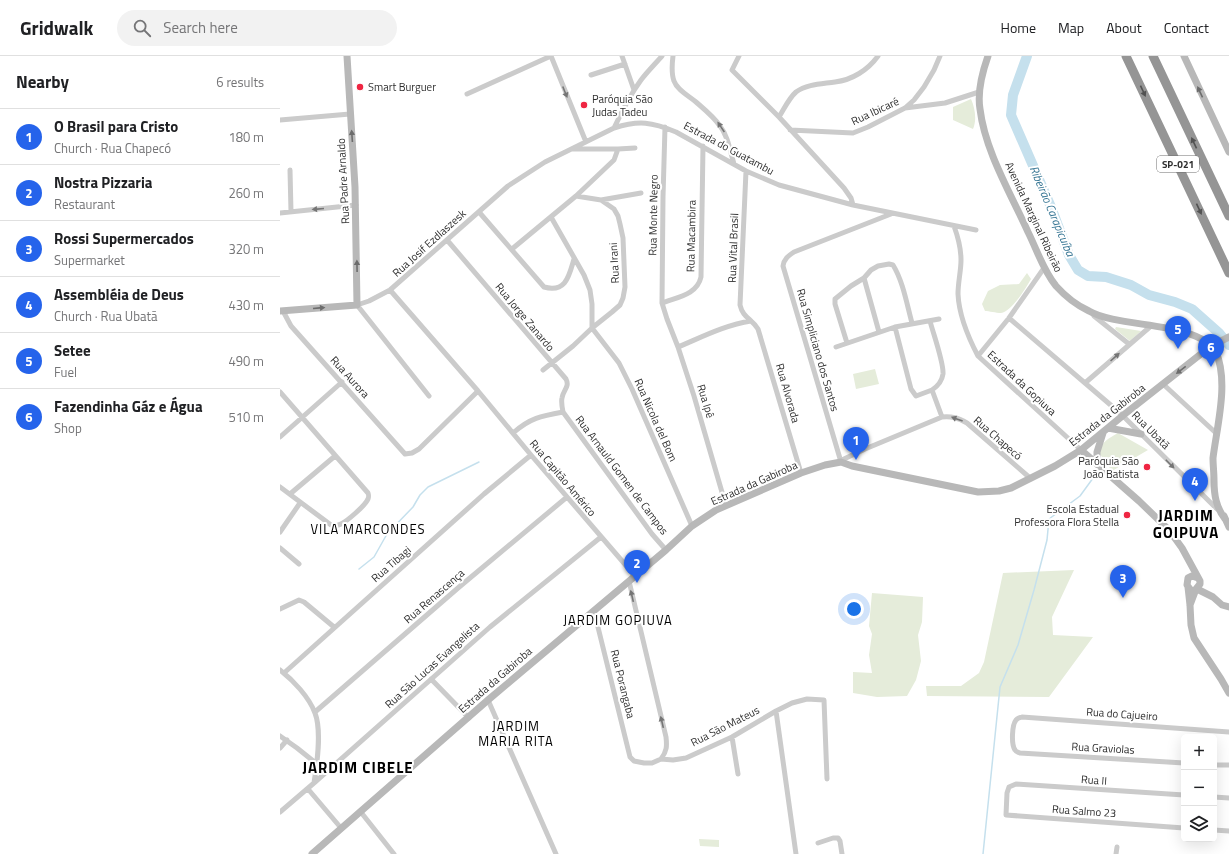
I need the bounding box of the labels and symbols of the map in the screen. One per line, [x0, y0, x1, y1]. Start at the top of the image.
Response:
place label: Smart Burguer [368, 79, 436, 95]
marker: Smart Burguer [355, 82, 365, 92]
one-way arrow [1140, 86, 1146, 97]
one-way arrow [1197, 86, 1203, 97]
one-way arrow [563, 87, 569, 99]
place label: Paróquia São Judas Tadeu [592, 91, 653, 120]
street label: Rua Ibicaré [849, 93, 902, 129]
marker: Paróquia São Judas Tadeu [579, 100, 589, 110]
street label: Estrada do Guatambu [681, 117, 777, 179]
one-way arrow [717, 122, 725, 132]
one-way arrow [348, 130, 355, 142]
street label: Rua Padre Arnaldo [333, 137, 353, 224]
one-way arrow [1191, 137, 1197, 148]
road number: SP-021 [1157, 156, 1199, 172]
street label: Avenida Marginal Ribeirão [1001, 159, 1067, 275]
water label: Ribeirão Carapicuíba [1025, 162, 1081, 260]
street label: Rua Monte Negro [644, 174, 662, 256]
street label: Rua Macambira [682, 199, 700, 272]
one-way arrow [1196, 203, 1202, 214]
street label: Rua Josif Ezdlaszesk [389, 205, 470, 280]
one-way arrow [312, 206, 324, 212]
street label: Rua Vital Brasil [724, 213, 742, 283]
street label: Rua Irani [605, 242, 623, 284]
one-way arrow [354, 259, 360, 272]
street label: Rua Jorge Zanardo [492, 279, 559, 355]
street label: Rua Simpliciano dos Santos [793, 287, 843, 413]
one-way arrow [312, 304, 325, 311]
pin: 5 [1165, 316, 1191, 349]
pin: 6 [1198, 334, 1224, 367]
street label: Estrada da Gopiuva [984, 347, 1060, 420]
street label: Rua Aurora [327, 352, 374, 402]
one-way arrow [1109, 352, 1120, 361]
street label: Rua Alvorada [772, 361, 804, 425]
one-way arrow [1175, 366, 1186, 375]
street label: Rua Nicola del Bom [630, 376, 682, 464]
street label: Estrada da Gabiroba [1065, 380, 1149, 450]
street label: Rua Ipê [693, 382, 719, 420]
street label: Rua Ubatã [1128, 407, 1174, 453]
street label: Rua Arnauld Gomen de Campos [572, 412, 672, 538]
street label: Rua Chapecó [970, 412, 1026, 464]
one-way arrow [950, 415, 962, 421]
pin: 1 [843, 427, 869, 460]
street label: Rua Capitão Américo [526, 436, 600, 520]
place label: Paróquia São João Batista [1078, 453, 1139, 482]
street label: Estrada da Gabiroba [708, 457, 800, 509]
one-way arrow [1165, 459, 1175, 468]
marker: Paróquia São João Batista [1142, 462, 1152, 472]
pin: 4 [1182, 468, 1208, 501]
place label: Escola Estadual Professora Flora Stella [1014, 501, 1119, 530]
district label: JARDIM GOIPUVA [1153, 504, 1219, 544]
marker: Escola Estadual Professora Flora Stella [1122, 510, 1132, 520]
district label: VILA MARCONDES [310, 519, 426, 539]
street label: Rua Tibagi [368, 542, 414, 586]
pin: 2 [624, 550, 650, 583]
street label: Rua Renascença [400, 565, 468, 627]
pin: 3 [1110, 565, 1136, 598]
one-way arrow [629, 589, 635, 602]
your location [844, 599, 864, 619]
district label: JARDIM GOPIUVA [563, 610, 673, 630]
street label: Rua São Lucas Evangelista [381, 618, 483, 712]
street label: Estrada da Gabiroba [455, 643, 536, 717]
street label: Rua Porangaba [607, 648, 639, 721]
street label: Rua São Mateus [688, 702, 762, 750]
street label: Rua do Cajueiro [1086, 704, 1159, 724]
district label: JARDIM MARIA RITA [478, 716, 554, 751]
one-way arrow [659, 716, 665, 728]
street label: Rua Graviolas [1071, 738, 1135, 758]
district label: JARDIM CIBELE [302, 756, 414, 779]
street label: Rua II [1081, 771, 1107, 789]
street label: Rua Salmo 23 [1051, 801, 1117, 821]

